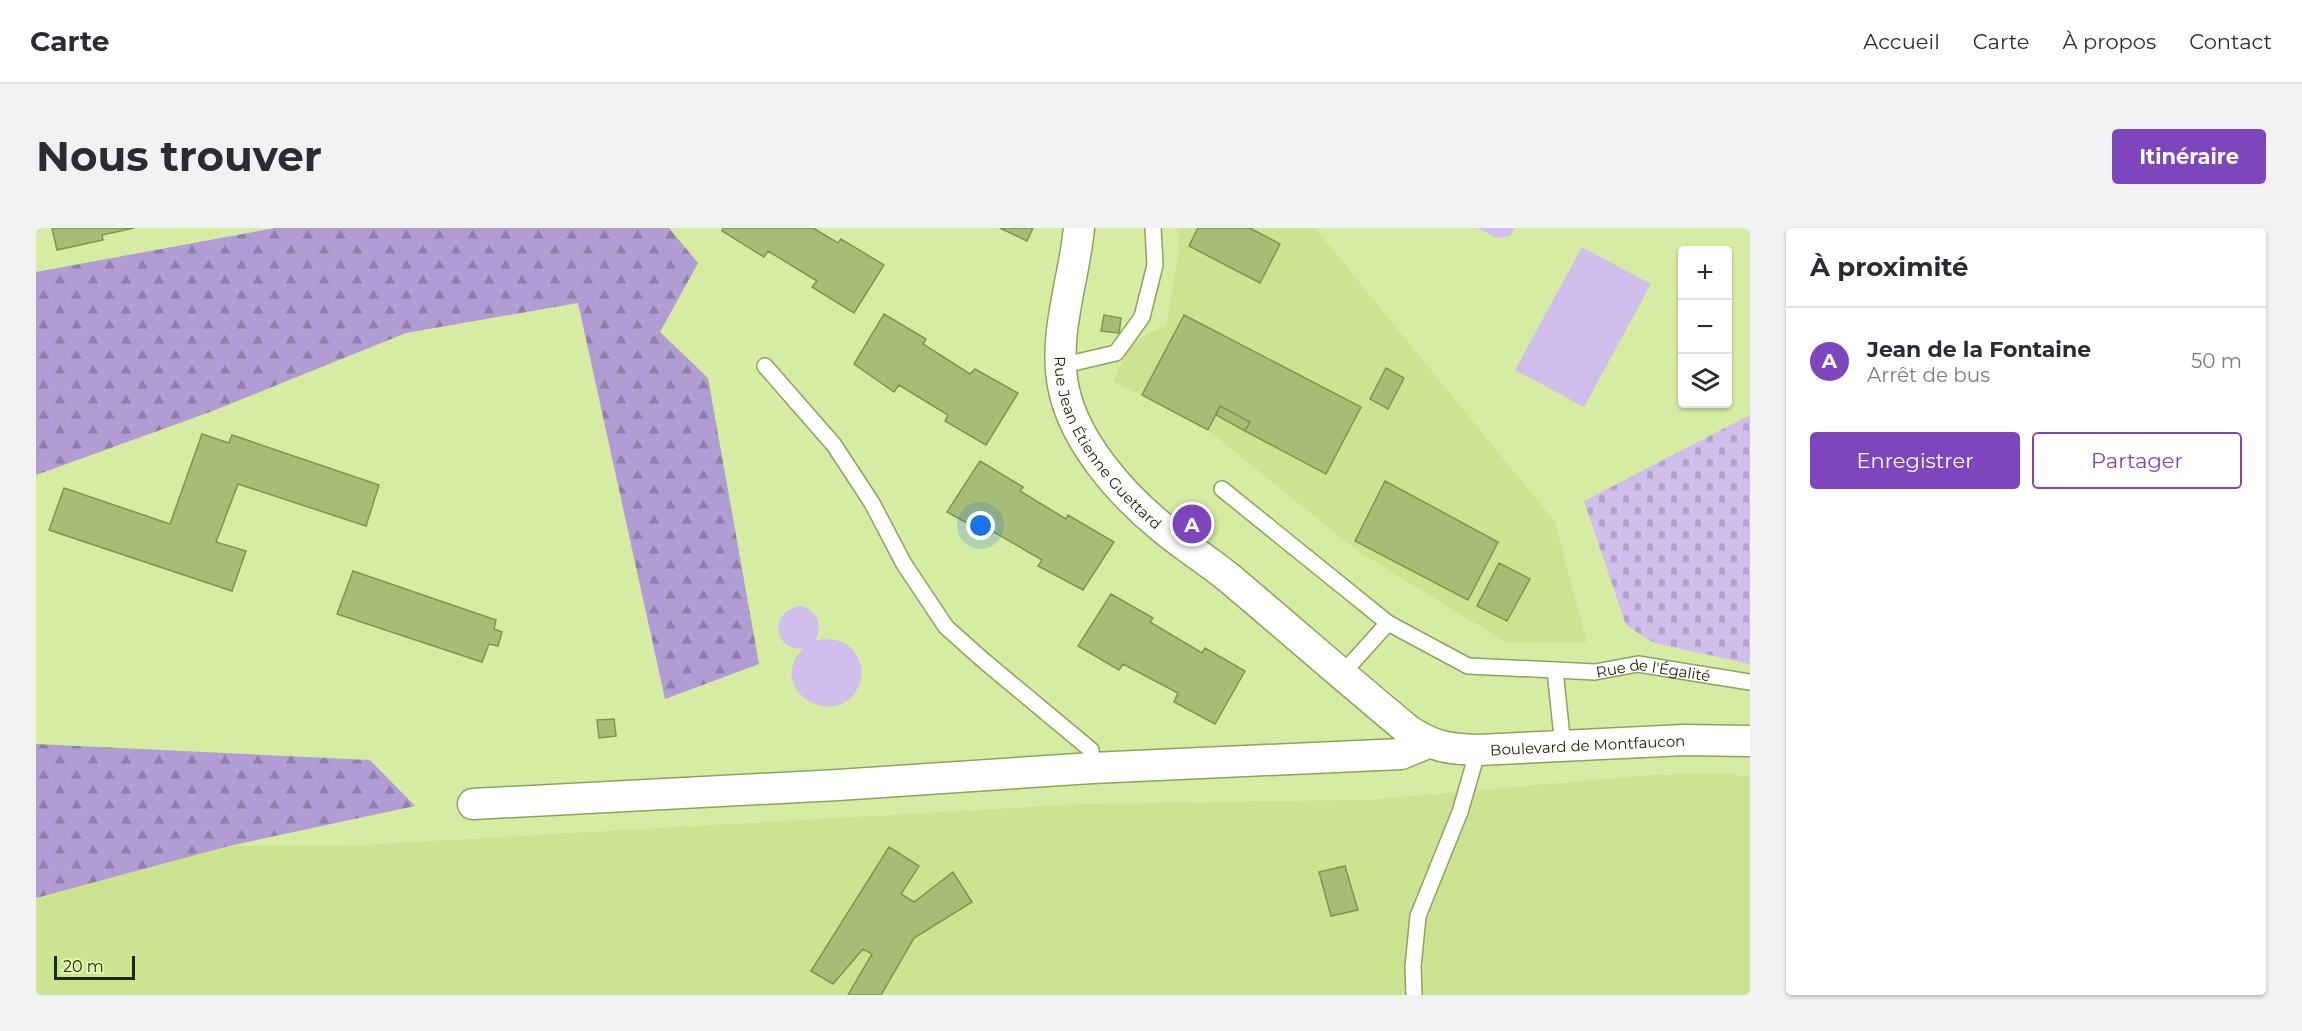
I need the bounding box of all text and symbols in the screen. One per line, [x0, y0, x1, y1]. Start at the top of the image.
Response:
text: Carte [30, 24, 109, 58]
text: Accueil [1863, 29, 1940, 54]
text: Carte [1973, 29, 2029, 54]
text: À propos [2062, 29, 2156, 54]
text: Contact [2189, 29, 2272, 54]
button: Itinéraire [2112, 129, 2266, 184]
text: Nous trouver [36, 130, 322, 182]
map controls [1678, 246, 1732, 408]
button: + [1678, 246, 1732, 300]
text: À proximité [1810, 251, 1969, 283]
button: − [1678, 300, 1732, 354]
text: Jean de la Fontaine [1867, 336, 2091, 363]
text: A [1822, 349, 1837, 373]
text: 50 m [2191, 349, 2242, 373]
button: layers [1678, 354, 1732, 408]
street label: Rue Jean Étienne Guettard [1051, 356, 1166, 533]
text: Arrêt de bus [1867, 363, 1990, 387]
button: Enregistrer [1810, 432, 2020, 489]
button: Partager [2032, 432, 2242, 489]
pin: A [1172, 502, 1212, 546]
your location [966, 511, 995, 540]
street label: Rue de l'Égalité [1594, 654, 1712, 685]
street label: Boulevard de Montfaucon [1490, 730, 1686, 759]
scale bar [54, 953, 135, 980]
text: 20 m [63, 957, 104, 976]

